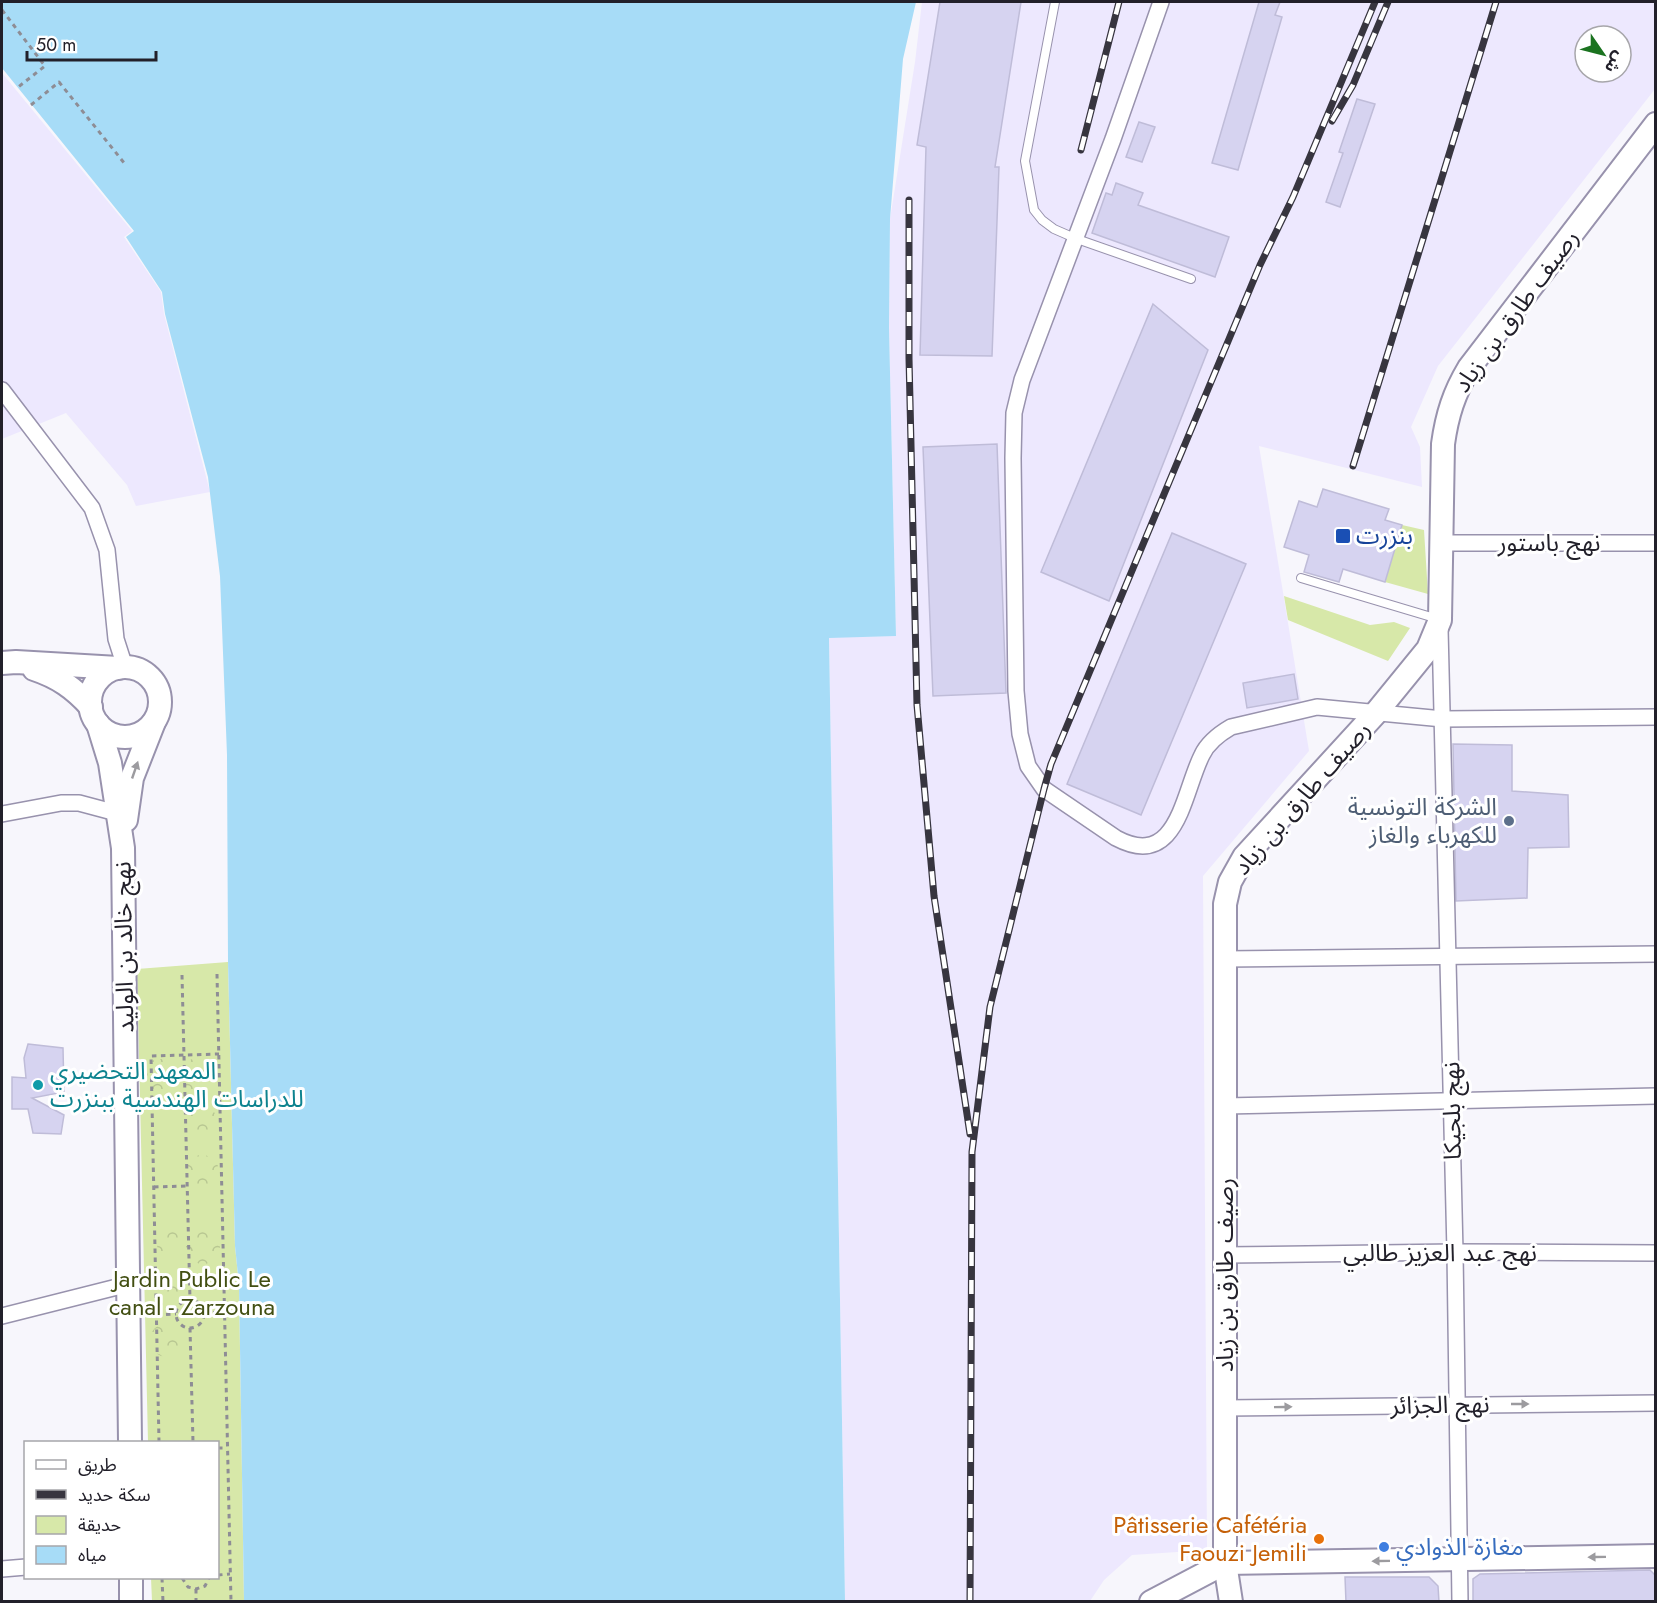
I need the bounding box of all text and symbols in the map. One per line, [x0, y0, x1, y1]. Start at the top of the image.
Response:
scale bar [27, 24, 156, 62]
north arrow [1573, 24, 1633, 84]
text: 50 m [36, 32, 76, 58]
text: ش [1599, 47, 1631, 78]
street label: رصيف طارق بن زياد [1444, 222, 1587, 400]
place label: بنزرت [1356, 518, 1413, 553]
street label: نهج باستور [1497, 525, 1600, 560]
marker: بنزرت [1334, 527, 1352, 545]
street label: رصيف طارق بن زياد [1225, 713, 1379, 882]
one-way arrow [131, 761, 141, 779]
place label: الشركة التونسية للكهرباء والغاز [1348, 789, 1497, 852]
marker: الشركة التونسية للكهرباء والغاز [1502, 814, 1516, 828]
street label: نهج خالد بن الوليد [105, 861, 142, 1033]
place label: المعهد التحضيري للدراسات الهندسية ببنزرت [50, 1053, 304, 1116]
street label: نهج بلجيكا [1433, 1061, 1470, 1161]
marker: المعهد التحضيري للدراسات الهندسية ببنزرت [31, 1078, 45, 1092]
street label: رصيف طارق بن زياد [1207, 1178, 1242, 1372]
street label: نهج عبد العزيز طالبي [1343, 1235, 1537, 1272]
park label: Jardin Public Le canal - Zarzouna [109, 1261, 275, 1324]
street label: نهج الجزائر [1389, 1386, 1490, 1423]
one-way arrow [1511, 1399, 1530, 1409]
one-way arrow [1274, 1402, 1293, 1412]
legend [24, 1441, 219, 1579]
text: طريق [78, 1452, 117, 1478]
text: سكة حديد [78, 1482, 151, 1508]
place label: Pâtisserie Cafétéria Faouzi Jemili [1113, 1507, 1307, 1570]
text: حديقة [78, 1512, 121, 1538]
place label: مغازة الذوادي [1396, 1529, 1524, 1566]
marker: Pâtisserie Cafétéria Faouzi Jemili [1312, 1532, 1326, 1546]
marker: مغازة الذوادي [1377, 1540, 1391, 1554]
text: مياه [78, 1542, 107, 1568]
one-way arrow [1588, 1553, 1607, 1562]
one-way arrow [1372, 1556, 1391, 1565]

